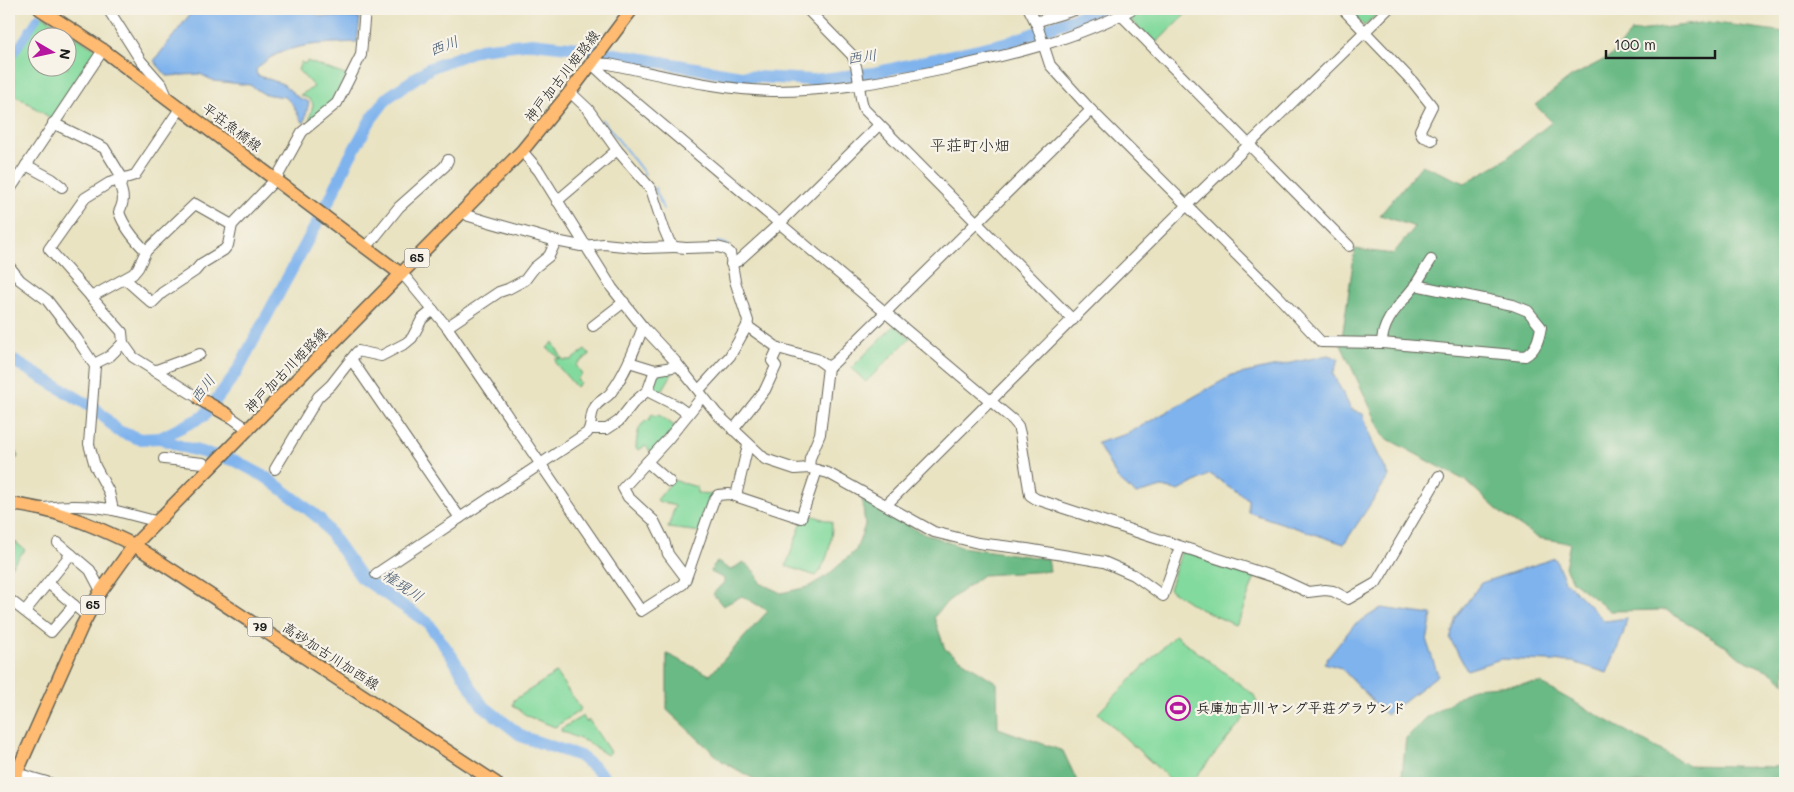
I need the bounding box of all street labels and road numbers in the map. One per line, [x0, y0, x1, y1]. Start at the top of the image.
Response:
street label: 神戸加古川姫路線 [520, 26, 604, 126]
street label: 平荘魚橋線 [199, 98, 266, 155]
road number: 65 [404, 248, 430, 268]
street label: 神戸加古川姫路線 [240, 323, 331, 417]
road number: 65 [80, 596, 106, 614]
street label: 高砂加古川加西線 [279, 617, 383, 694]
road number: 79 [248, 618, 272, 636]

